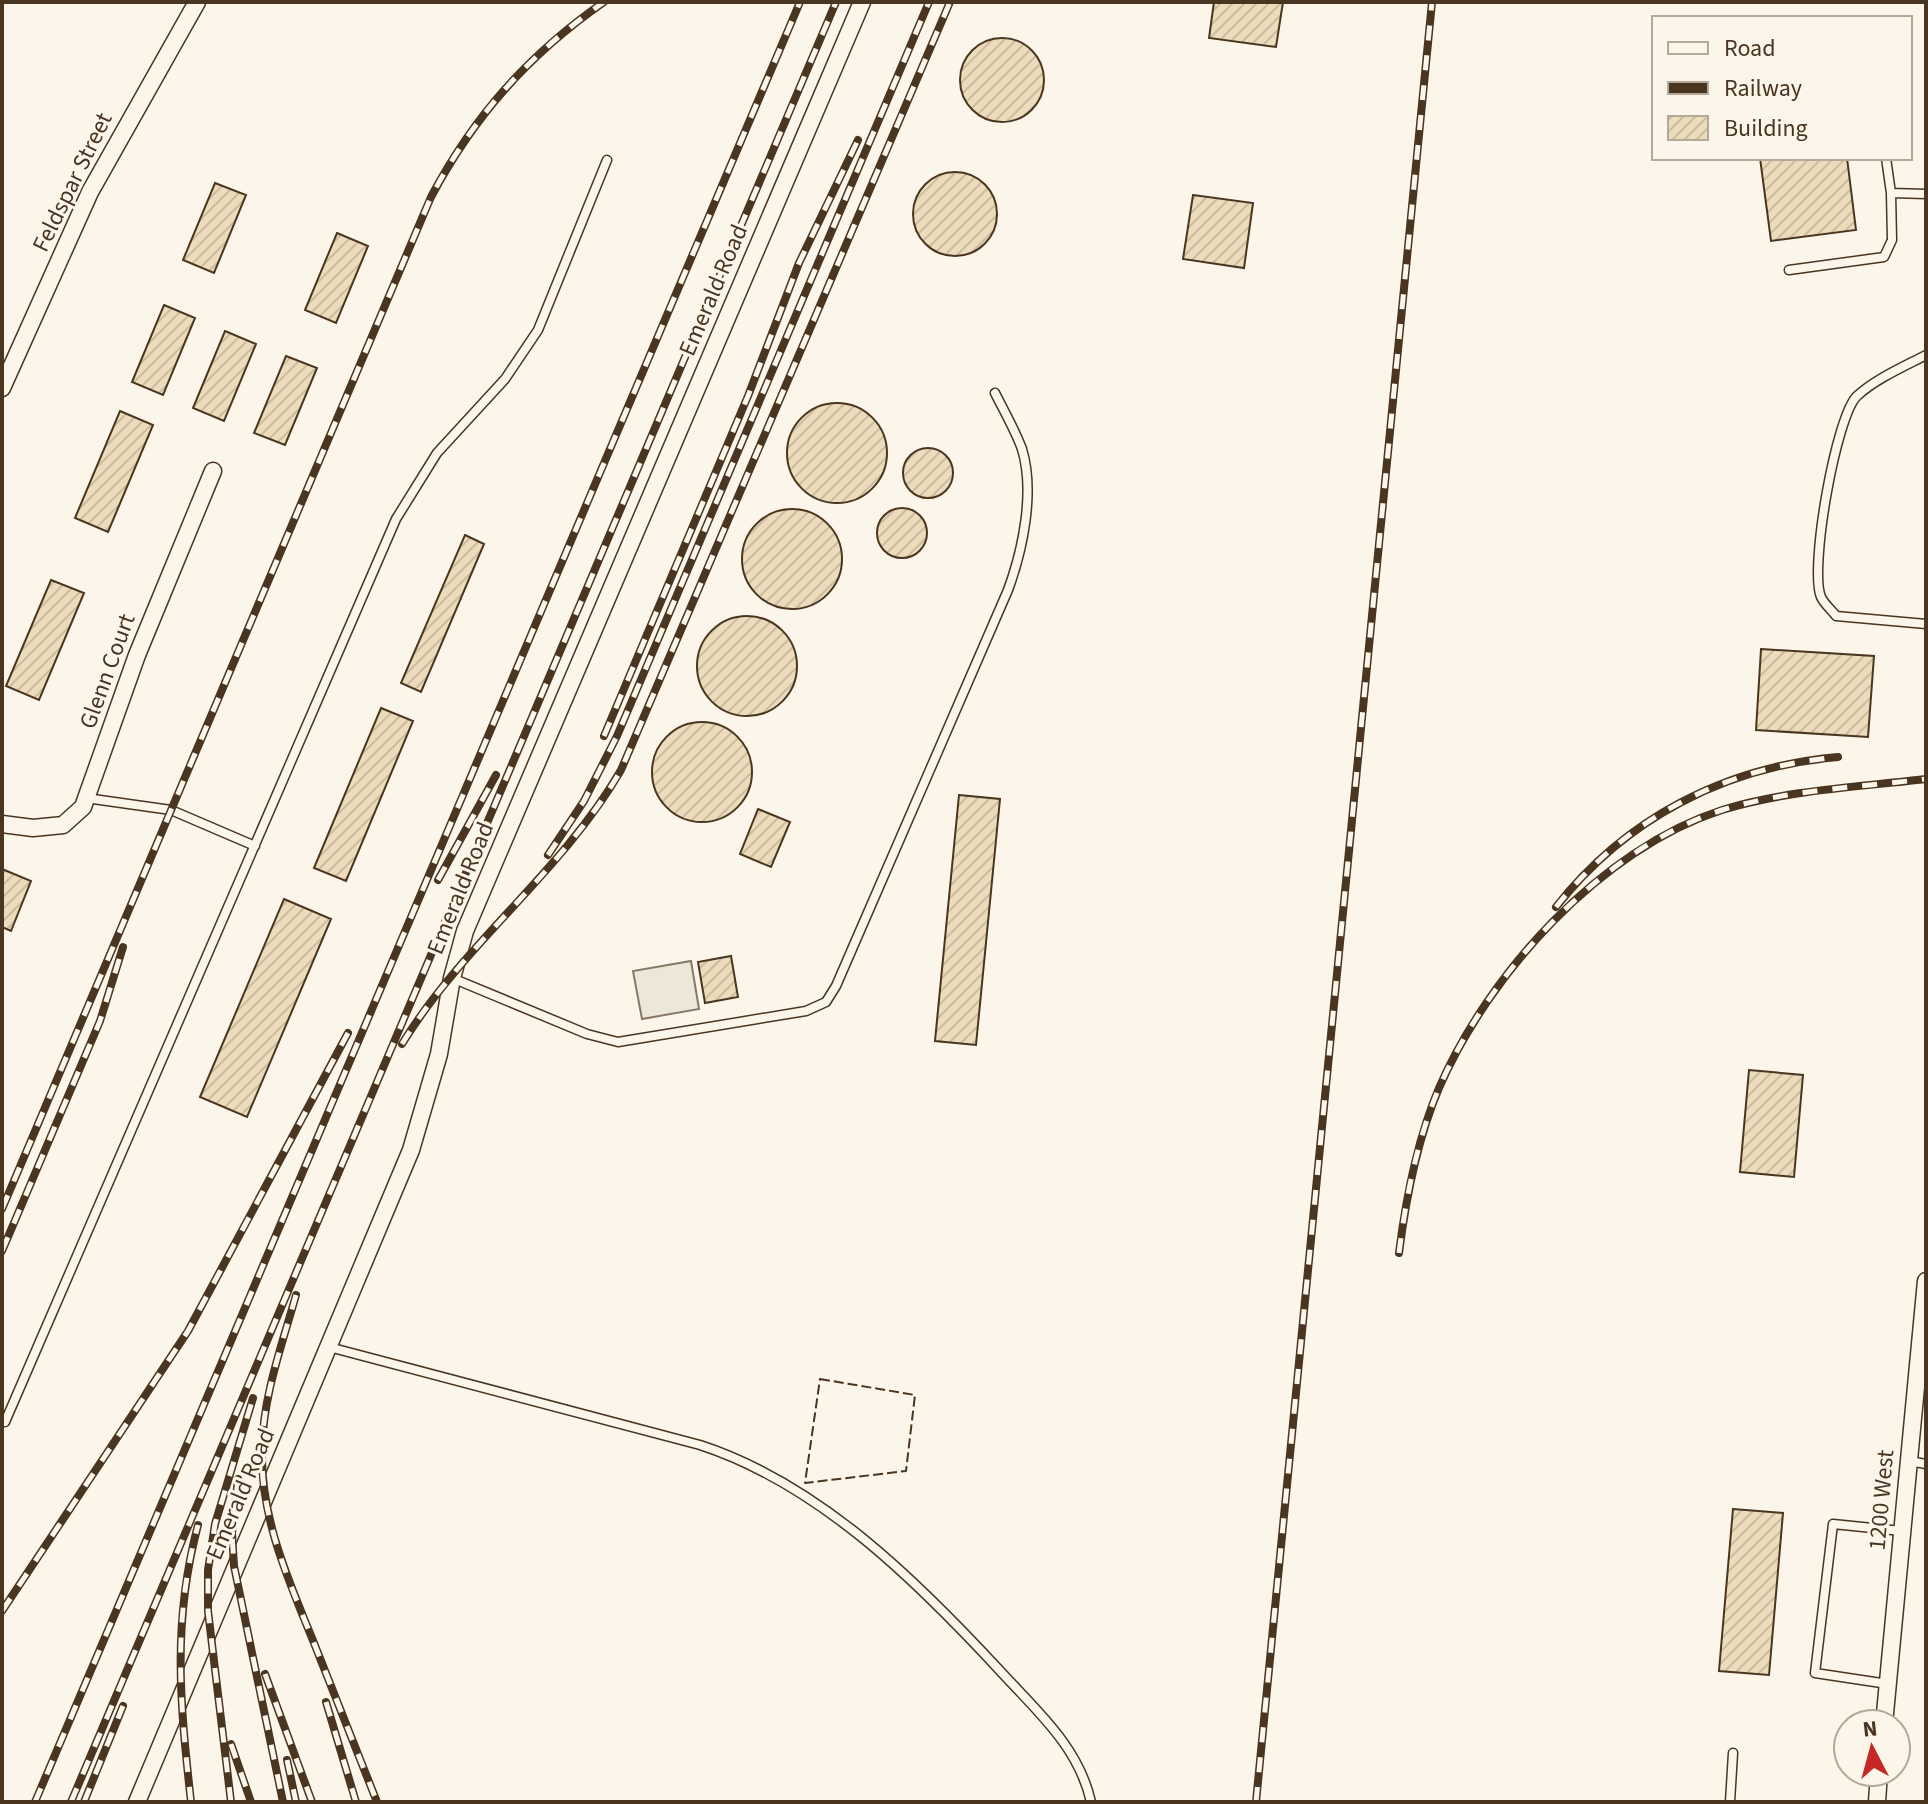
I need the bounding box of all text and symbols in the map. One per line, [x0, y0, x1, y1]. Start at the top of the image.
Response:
legend [1652, 16, 1912, 160]
text: Road [1724, 31, 1776, 66]
text: Railway [1724, 71, 1802, 106]
street label: Feldspar Street [24, 107, 121, 258]
text: Building [1724, 111, 1808, 146]
street label: Emerald Road [670, 219, 757, 361]
street label: Glenn Court [70, 609, 144, 734]
street label: Emerald Road [418, 817, 503, 960]
street label: Emerald Road [197, 1423, 284, 1565]
street label: 1200 West [1860, 1448, 1903, 1552]
north arrow [1832, 1708, 1912, 1788]
text: N [1861, 1712, 1879, 1746]

